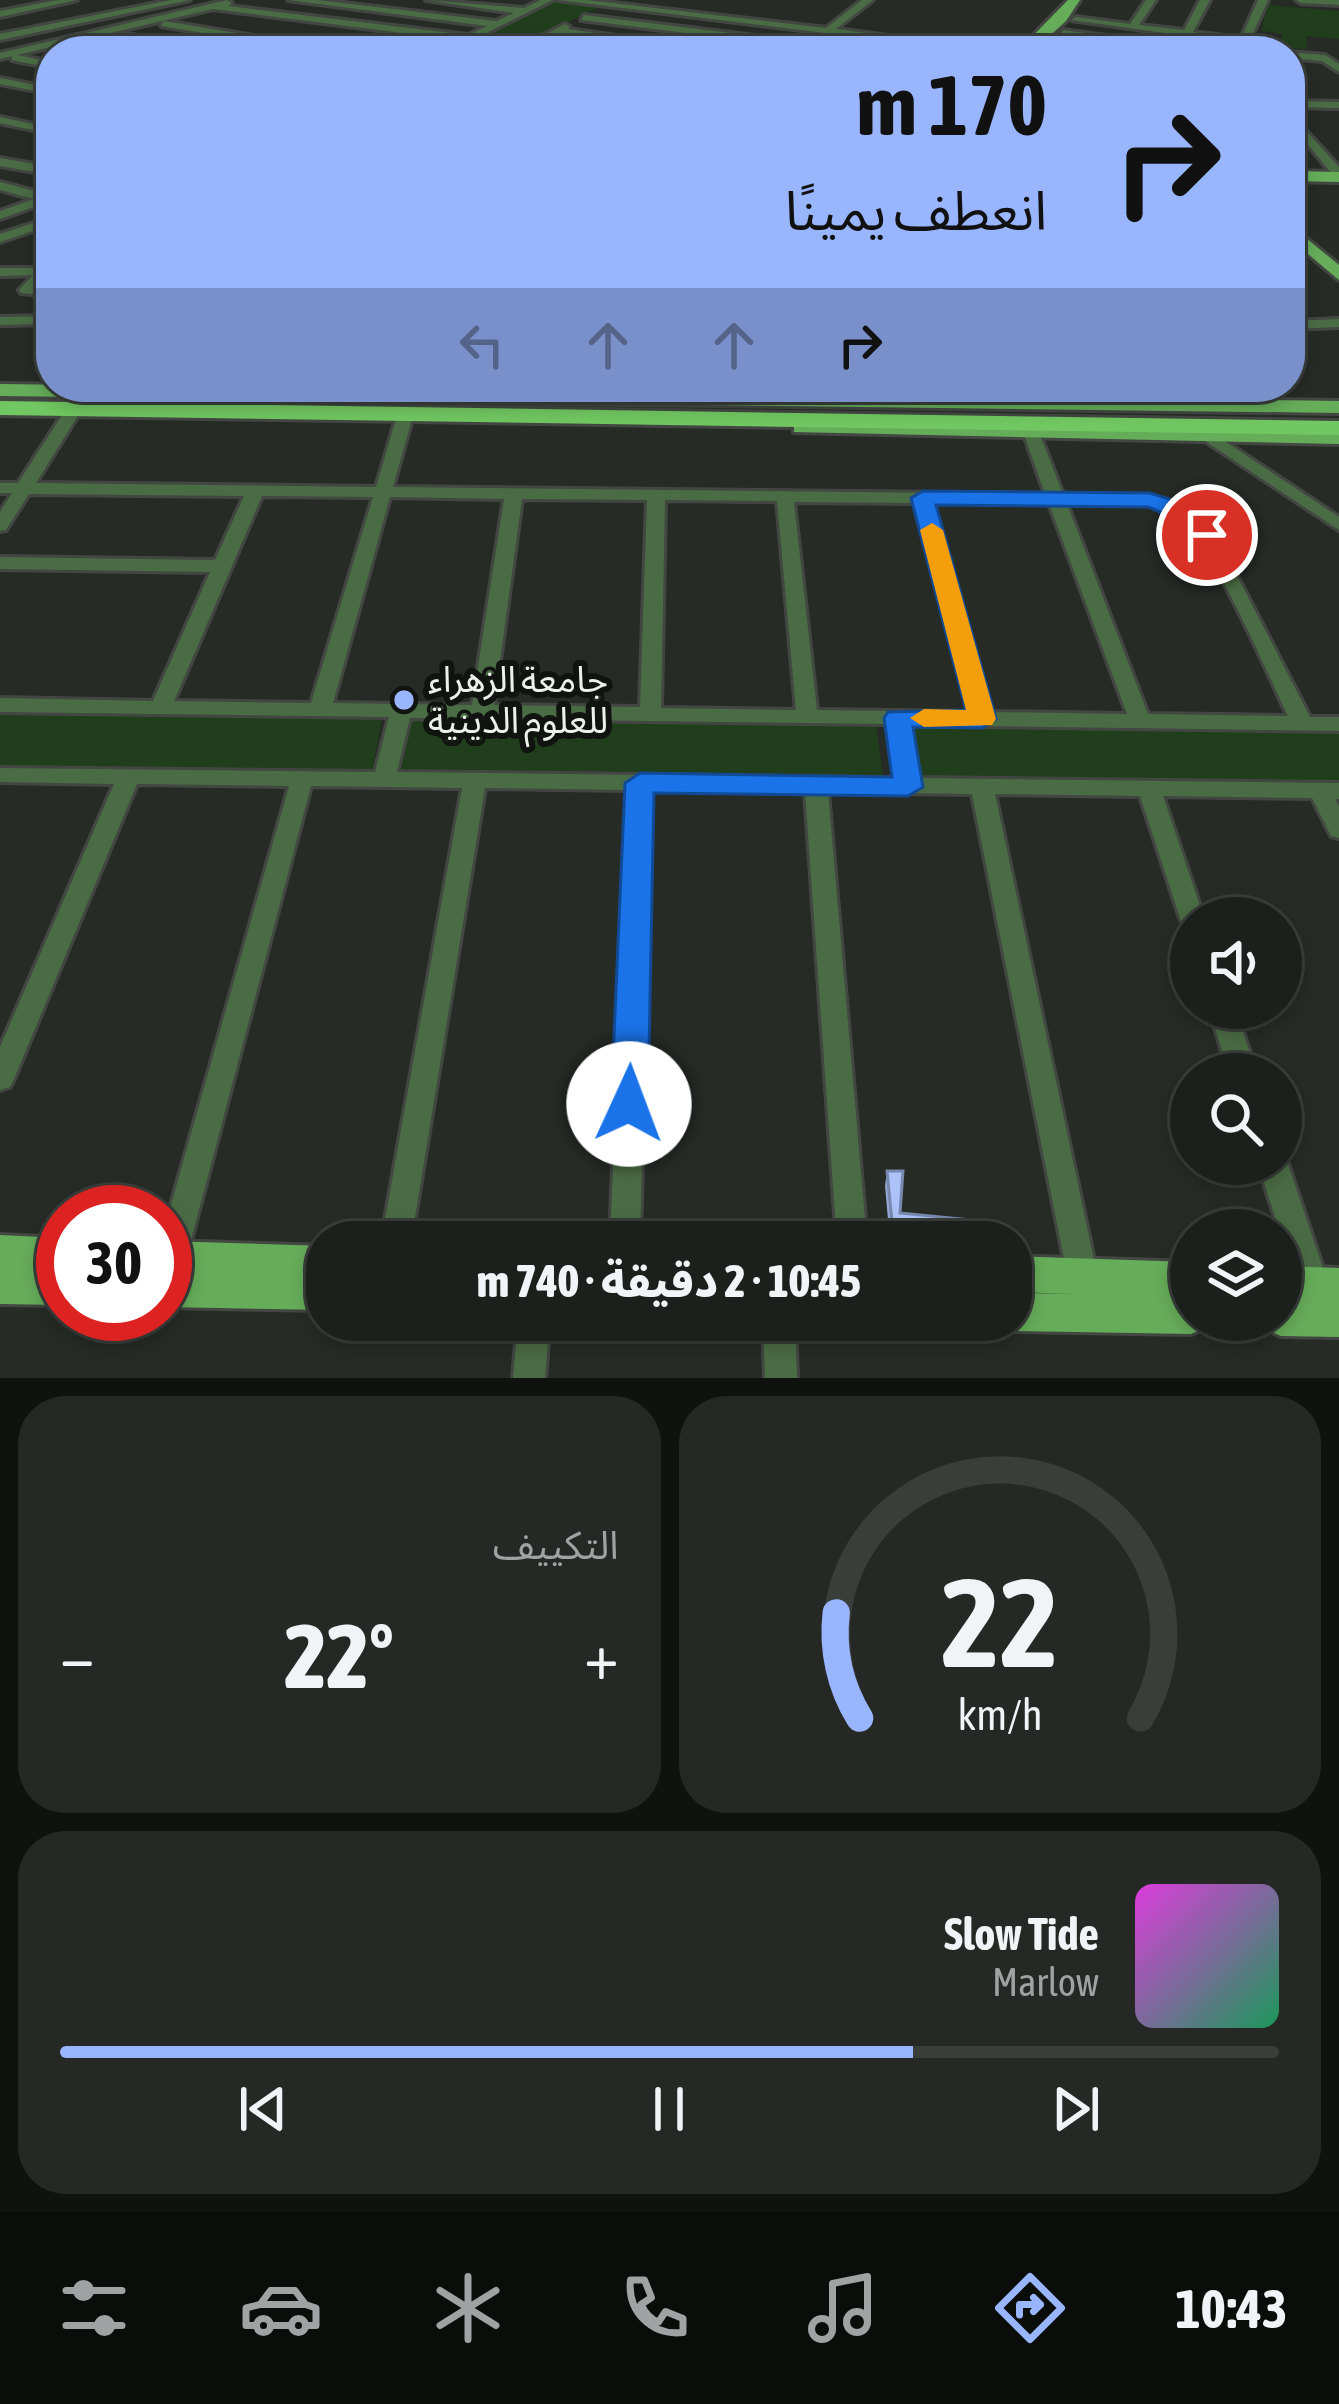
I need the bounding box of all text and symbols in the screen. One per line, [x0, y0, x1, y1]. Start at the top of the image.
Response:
text: 170 m [857, 57, 1047, 153]
icon: right [1089, 84, 1245, 240]
text: انعطف يمينًا [785, 180, 1047, 241]
icon: left [449, 312, 515, 378]
icon: ahead [575, 312, 641, 378]
icon: ahead [701, 312, 767, 378]
icon: right [827, 312, 893, 378]
pin [1156, 484, 1258, 586]
icon: arrive [1174, 502, 1240, 568]
place label: جامعة الزهراء للعلوم الدينية [428, 658, 608, 748]
marker: جامعة الزهراء للعلوم الدينية [391, 687, 417, 713]
map controls [1170, 897, 1302, 1341]
button: sound [1170, 897, 1302, 1029]
position arrow [566, 1041, 692, 1167]
button: search [1170, 1053, 1302, 1185]
speed limit sign: 30 [36, 1185, 192, 1341]
button: layers [1170, 1209, 1302, 1341]
text: 10:45 · 2 دقيقة · 740 m [477, 1255, 861, 1307]
text: التكييف [493, 1523, 619, 1567]
text: 22 [941, 1550, 1058, 1693]
text: 22° [285, 1604, 394, 1707]
text: − [60, 1617, 94, 1693]
text: + [584, 1617, 618, 1693]
text: km/h [957, 1689, 1042, 1738]
text: Slow Tide [944, 1908, 1099, 1960]
text: Marlow [992, 1960, 1099, 2004]
icon: previous [230, 2076, 296, 2142]
icon: pause [636, 2076, 702, 2142]
icon: next [1043, 2076, 1109, 2142]
icon: filters [52, 2266, 136, 2350]
icon: car [239, 2266, 323, 2350]
icon: climate [426, 2266, 510, 2350]
icon: phone [613, 2266, 697, 2350]
icon: music [801, 2266, 885, 2350]
icon: directions [988, 2266, 1072, 2350]
text: 10:43 [1175, 2278, 1287, 2339]

